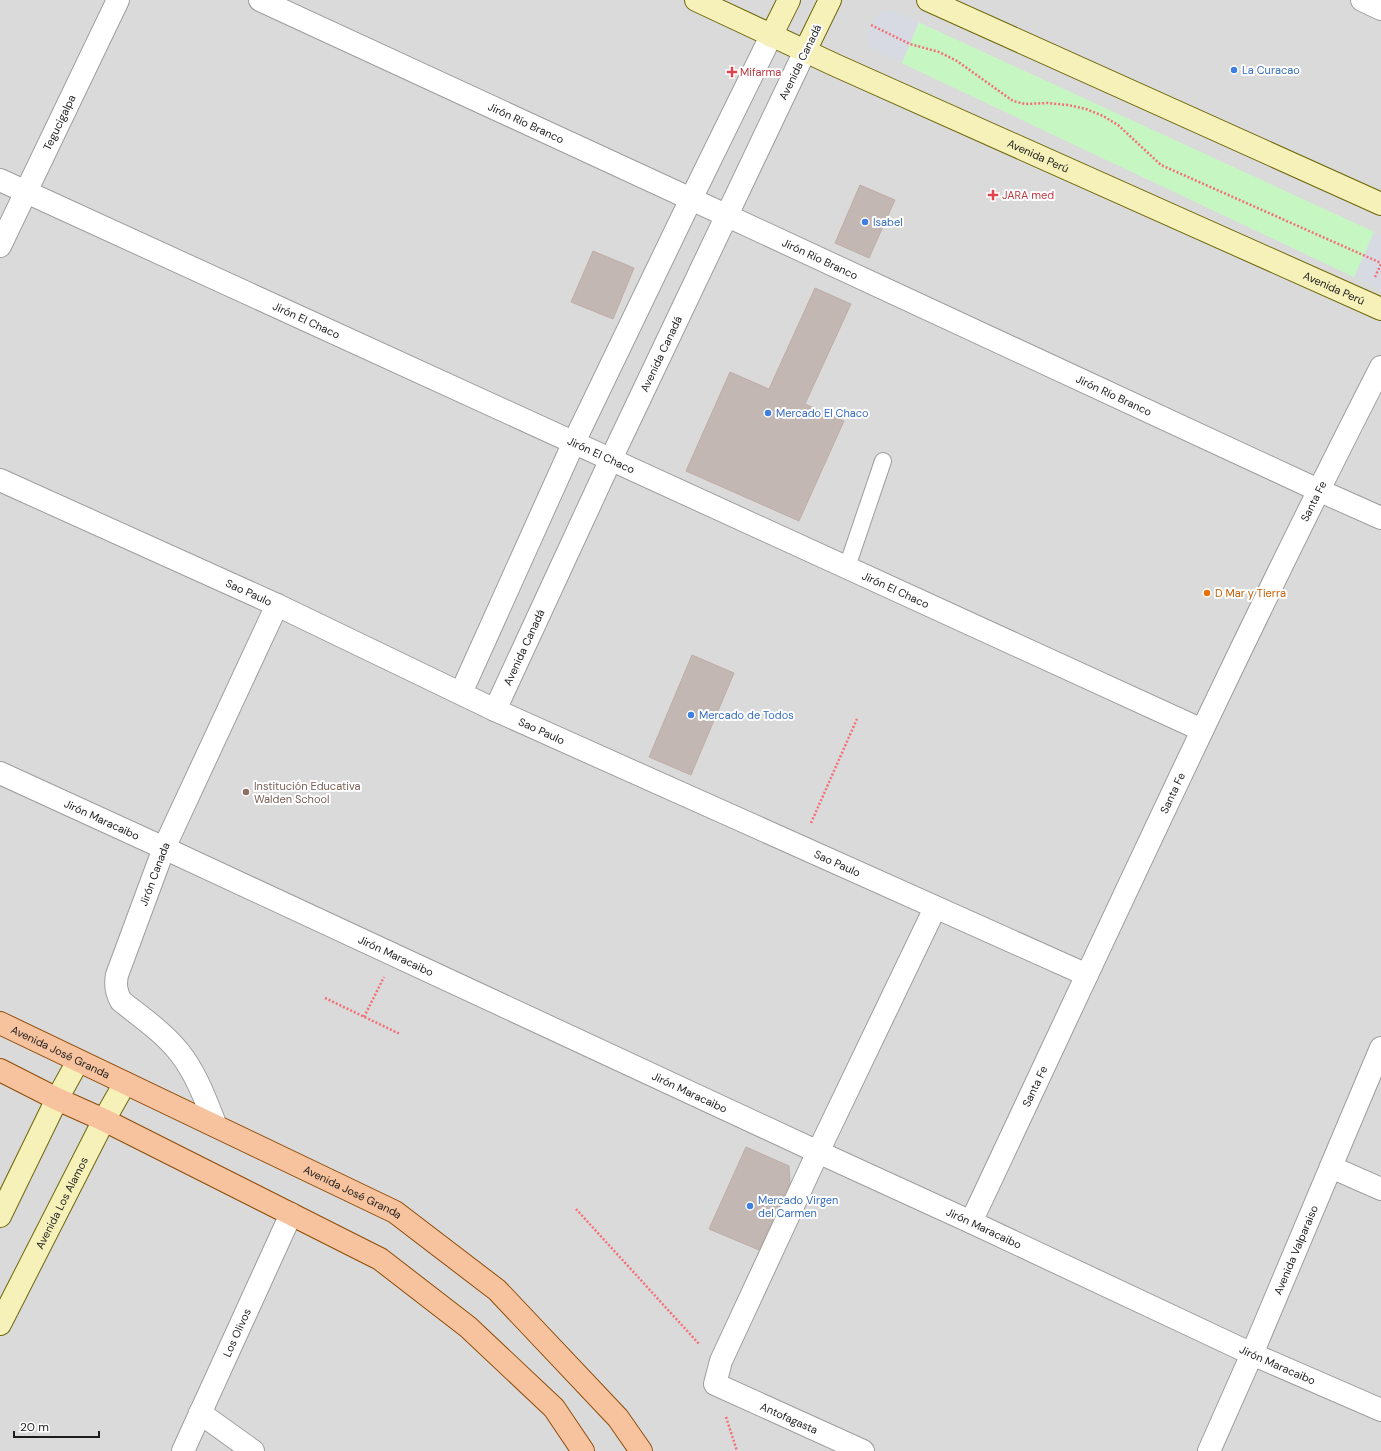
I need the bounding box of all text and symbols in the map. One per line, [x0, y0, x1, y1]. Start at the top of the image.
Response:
street label: Avenida Canadá [776, 22, 824, 102]
place label: La Curacao [1242, 63, 1300, 77]
place label: Mifarma [740, 65, 781, 79]
marker: La Curacao [1229, 65, 1239, 75]
marker: Mifarma [727, 67, 737, 77]
street label: Tegucigalpa [40, 92, 79, 153]
street label: Jirón Río Branco [486, 99, 566, 146]
street label: Avenida Perú [1005, 136, 1071, 176]
place label: JARA med [1002, 188, 1054, 202]
marker: JARA med [987, 189, 999, 201]
place label: Isabel [873, 215, 903, 229]
marker: Isabel [860, 217, 870, 227]
street label: Jirón Río Branco [780, 235, 860, 283]
street label: Avenida Perú [1301, 268, 1367, 308]
street label: Jirón El Chaco [271, 299, 342, 342]
street label: Avenida Canadá [637, 314, 685, 394]
street label: Jirón Río Branco [1074, 372, 1154, 419]
place label: Mercado El Chaco [776, 406, 869, 420]
marker: Mercado El Chaco [763, 408, 773, 418]
street label: Jirón El Chaco [565, 434, 637, 476]
street label: Santa Fe [1297, 478, 1329, 524]
street label: Jirón El Chaco [860, 568, 932, 611]
street label: Sao Paulo [224, 576, 274, 609]
place label: D Mar y Tierra [1215, 586, 1286, 600]
marker: D Mar y Tierra [1202, 588, 1212, 598]
street label: Avenida Canadá [500, 607, 548, 688]
place label: Mercado de Todos [699, 708, 794, 722]
marker: Mercado de Todos [686, 710, 696, 720]
street label: Sao Paulo [516, 714, 567, 747]
street label: Santa Fe [1157, 770, 1188, 816]
place label: Institución Educativa Walden School [254, 779, 360, 806]
marker: Institución Educativa Walden School [241, 787, 251, 797]
street label: Jirón Maracaibo [62, 796, 142, 843]
street label: Jirón Canada [136, 840, 173, 908]
street label: Sao Paulo [812, 847, 863, 880]
street label: Jirón Maracaibo [356, 932, 436, 979]
street label: Avenida José Granda [9, 1022, 112, 1081]
street label: Santa Fe [1019, 1063, 1050, 1109]
street label: Jirón Maracaibo [650, 1069, 730, 1116]
street label: Avenida Los Alamos [32, 1154, 91, 1251]
street label: Avenida José Granda [301, 1162, 405, 1222]
place label: Mercado Virgen del Carmen [758, 1193, 838, 1220]
marker: Mercado Virgen del Carmen [745, 1201, 755, 1211]
street label: Avenida Valparaiso [1271, 1203, 1321, 1297]
street label: Jirón Maracaibo [944, 1205, 1024, 1252]
street label: Los Olivos [220, 1306, 254, 1359]
street label: Jirón Maracaibo [1237, 1342, 1318, 1388]
street label: Antofagasta [758, 1399, 820, 1437]
scale bar [14, 1413, 99, 1439]
text: 20 m [20, 1419, 49, 1435]

